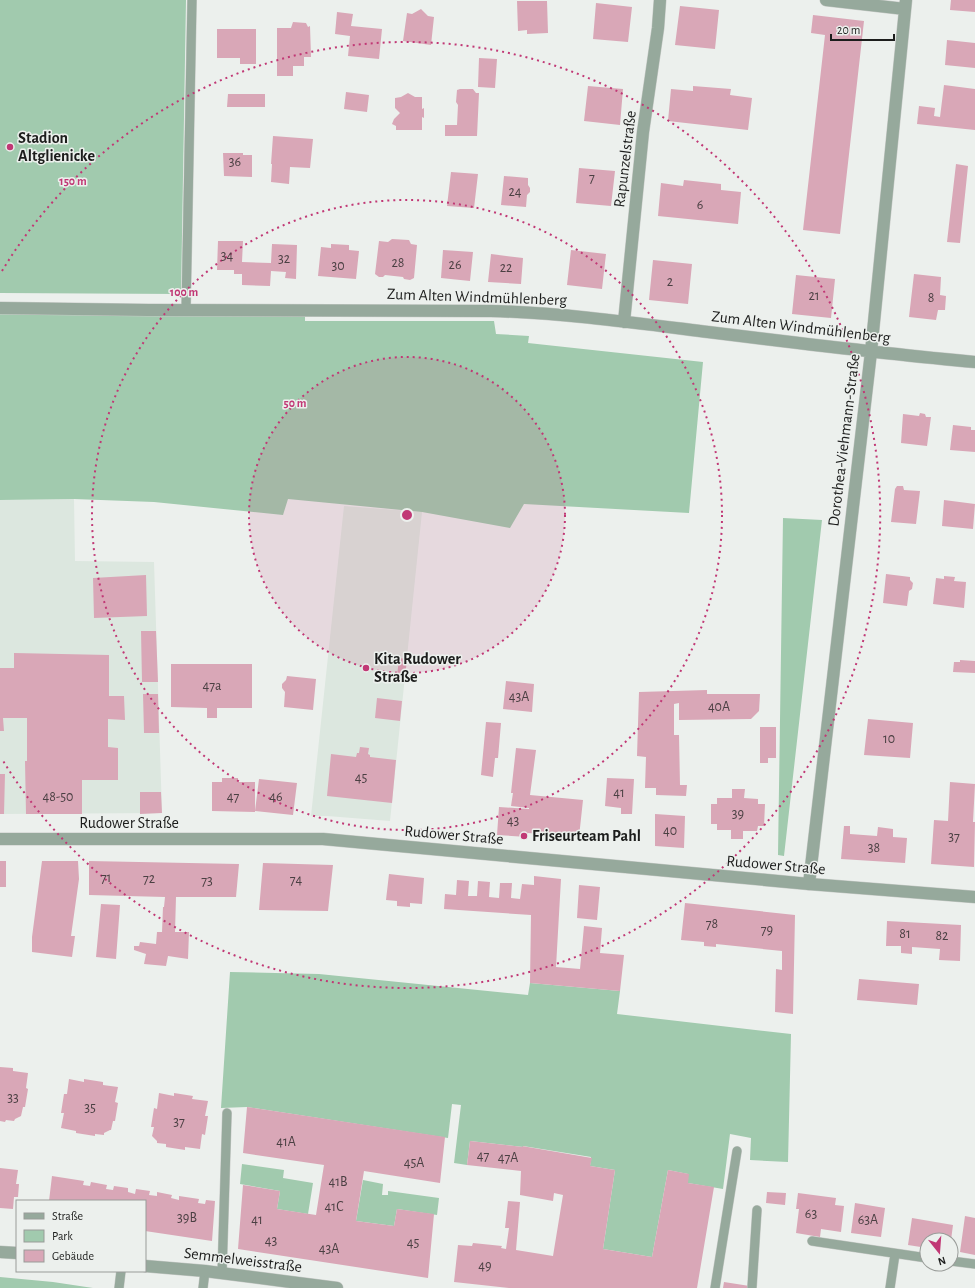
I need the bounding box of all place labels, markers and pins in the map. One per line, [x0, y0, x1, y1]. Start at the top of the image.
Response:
place label: Stadion Altglienicke [18, 130, 96, 164]
marker: Stadion Altglienicke [5, 142, 15, 152]
centre of rings [400, 508, 414, 522]
place label: Kita Rudower Straße [374, 651, 461, 685]
marker: Kita Rudower Straße [361, 663, 371, 673]
place label: Friseurteam Pahl [532, 828, 641, 844]
marker: Friseurteam Pahl [519, 831, 529, 841]

